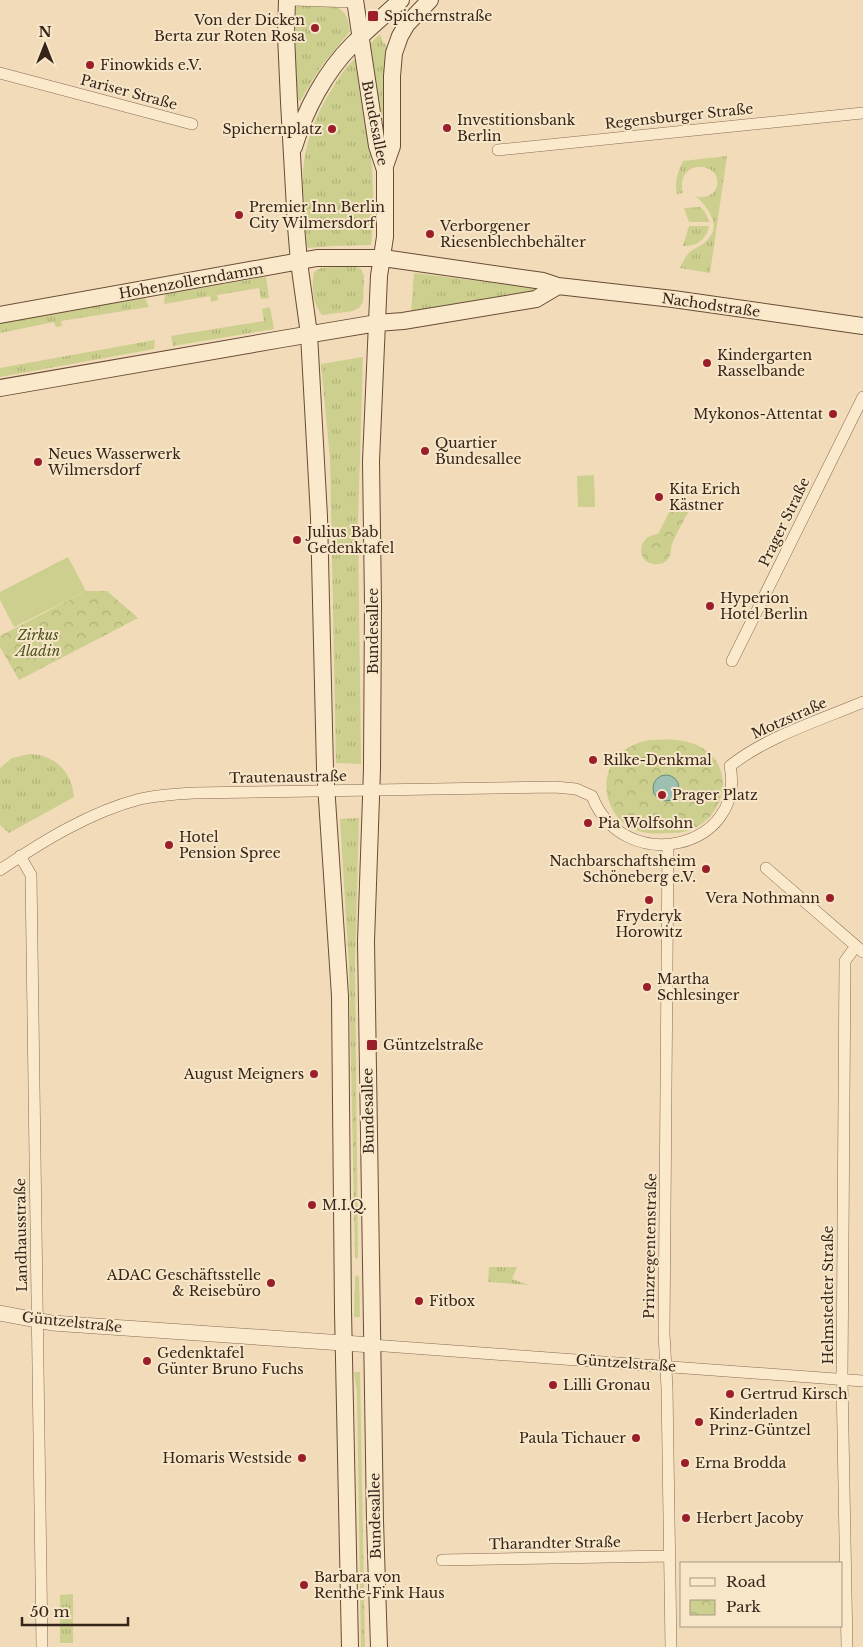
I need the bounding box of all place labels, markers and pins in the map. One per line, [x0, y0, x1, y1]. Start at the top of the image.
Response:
place label: Spichernstraße [384, 7, 492, 25]
marker: Spichernstraße [366, 9, 380, 23]
place label: Von der Dicken Berta zur Roten Rosa [154, 11, 305, 45]
marker: Von der Dicken Berta zur Roten Rosa [309, 22, 321, 34]
place label: Finowkids e.V. [100, 56, 202, 74]
marker: Finowkids e.V. [84, 59, 96, 71]
place label: Investitionsbank Berlin [457, 111, 576, 145]
place label: Spichernplatz [222, 120, 322, 138]
marker: Investitionsbank Berlin [441, 122, 453, 134]
marker: Spichernplatz [326, 123, 338, 135]
place label: Premier Inn Berlin City Wilmersdorf [249, 198, 385, 232]
marker: Premier Inn Berlin City Wilmersdorf [233, 209, 245, 221]
place label: Verborgener Riesenblechbehälter [439, 217, 586, 251]
marker: Verborgener Riesenblechbehälter [424, 228, 436, 240]
place label: Kindergarten Rasselbande [717, 346, 813, 380]
marker: Kindergarten Rasselbande [701, 357, 713, 369]
place label: Mykonos-Attentat [693, 405, 824, 423]
marker: Mykonos-Attentat [827, 408, 839, 420]
place label: Quartier Bundesallee [435, 434, 521, 468]
place label: Neues Wasserwerk Wilmersdorf [47, 445, 181, 479]
marker: Quartier Bundesallee [419, 445, 431, 457]
marker: Neues Wasserwerk Wilmersdorf [32, 456, 44, 468]
place label: Kita Erich Kästner [669, 480, 741, 514]
marker: Kita Erich Kästner [653, 491, 665, 503]
place label: Julius Bab Gedenktafel [305, 523, 395, 557]
marker: Julius Bab Gedenktafel [291, 534, 303, 546]
place label: Hyperion Hotel Berlin [720, 589, 808, 623]
marker: Hyperion Hotel Berlin [704, 600, 716, 612]
place label: Rilke-Denkmal [603, 751, 712, 769]
marker: Rilke-Denkmal [587, 754, 599, 766]
place label: Prager Platz [672, 786, 758, 804]
marker: Prager Platz [656, 789, 668, 801]
place label: Pia Wolfsohn [598, 814, 693, 832]
marker: Pia Wolfsohn [582, 817, 594, 829]
place label: Hotel Pension Spree [179, 828, 281, 862]
marker: Hotel Pension Spree [163, 839, 175, 851]
place label: Nachbarschaftsheim Schöneberg e.V. [549, 852, 696, 886]
marker: Nachbarschaftsheim Schöneberg e.V. [700, 863, 712, 875]
place label: Vera Nothmann [705, 889, 820, 907]
marker: Vera Nothmann [824, 892, 836, 904]
marker: Fryderyk Horowitz [643, 894, 655, 906]
place label: Fryderyk Horowitz [616, 907, 683, 941]
place label: Martha Schlesinger [657, 970, 740, 1004]
marker: Martha Schlesinger [641, 981, 653, 993]
place label: Güntzelstraße [383, 1036, 484, 1054]
marker: Güntzelstraße [365, 1038, 379, 1052]
place label: August Meigners [183, 1065, 304, 1083]
marker: August Meigners [308, 1068, 320, 1080]
place label: M.I.Q. [322, 1196, 367, 1214]
marker: M.I.Q. [306, 1199, 318, 1211]
place label: ADAC Geschäftsstelle & Reisebüro [106, 1266, 261, 1300]
marker: ADAC Geschäftsstelle & Reisebüro [265, 1277, 277, 1289]
place label: Fitbox [429, 1292, 475, 1310]
marker: Fitbox [413, 1295, 425, 1307]
place label: Gedenktafel Günter Bruno Fuchs [157, 1344, 304, 1378]
marker: Gedenktafel Günter Bruno Fuchs [141, 1355, 153, 1367]
place label: Lilli Gronau [563, 1376, 651, 1394]
marker: Lilli Gronau [547, 1379, 559, 1391]
place label: Gertrud Kirsch [740, 1385, 848, 1403]
marker: Gertrud Kirsch [724, 1388, 736, 1400]
place label: Kinderladen Prinz-Güntzel [709, 1405, 811, 1439]
marker: Kinderladen Prinz-Güntzel [693, 1416, 705, 1428]
place label: Paula Tichauer [519, 1429, 626, 1447]
marker: Paula Tichauer [630, 1432, 642, 1444]
place label: Homaris Westside [163, 1449, 292, 1467]
marker: Homaris Westside [296, 1452, 308, 1464]
place label: Erna Brodda [695, 1454, 786, 1472]
marker: Erna Brodda [679, 1457, 691, 1469]
place label: Herbert Jacoby [696, 1509, 804, 1527]
marker: Herbert Jacoby [680, 1512, 692, 1524]
place label: Barbara von Renthe-Fink Haus [314, 1568, 445, 1602]
marker: Barbara von Renthe-Fink Haus [298, 1579, 310, 1591]

